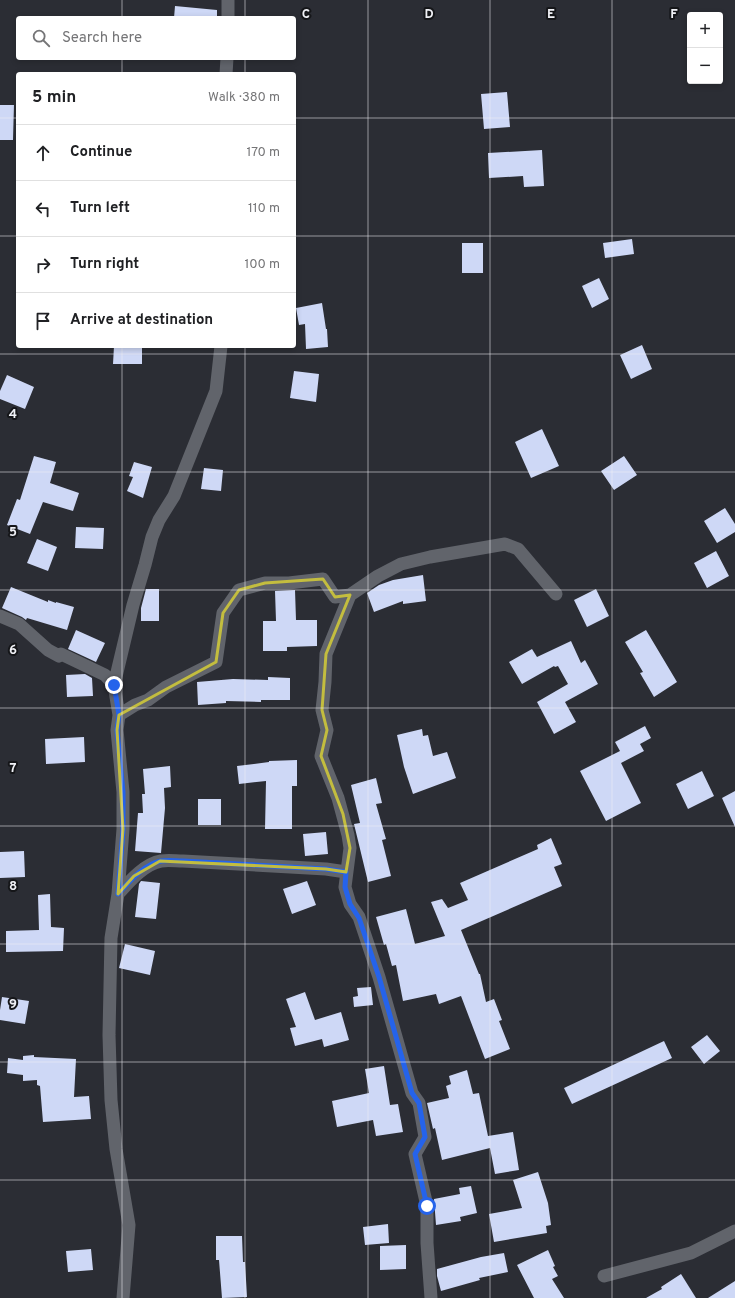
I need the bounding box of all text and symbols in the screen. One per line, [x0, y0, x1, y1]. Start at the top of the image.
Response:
text: C [302, 7, 310, 23]
text: D [424, 7, 434, 23]
text: E [547, 7, 555, 23]
text: F [670, 7, 678, 23]
map controls [687, 12, 723, 84]
button: + [687, 12, 723, 48]
search box [16, 16, 296, 60]
icon: search [30, 27, 52, 49]
text: Search here [62, 29, 142, 48]
button: − [687, 48, 723, 84]
text: 5 min [32, 87, 76, 109]
text: Walk · 380 m [208, 90, 280, 106]
icon: ahead [32, 142, 54, 164]
text: Continue [70, 143, 132, 162]
text: 170 m [246, 145, 280, 161]
icon: left [32, 198, 54, 220]
text: Turn left [70, 199, 130, 218]
text: 110 m [248, 201, 280, 217]
icon: right [32, 254, 54, 276]
text: Turn right [70, 255, 139, 274]
text: 100 m [244, 257, 280, 273]
icon: arrive [32, 310, 54, 332]
text: Arrive at destination [70, 311, 213, 330]
text: 4 [9, 407, 17, 423]
text: 5 [9, 525, 17, 541]
text: 6 [9, 643, 17, 659]
route end [105, 676, 123, 694]
text: 7 [10, 761, 17, 777]
text: 8 [9, 879, 17, 895]
text: 9 [9, 997, 17, 1013]
route start [418, 1197, 436, 1215]

